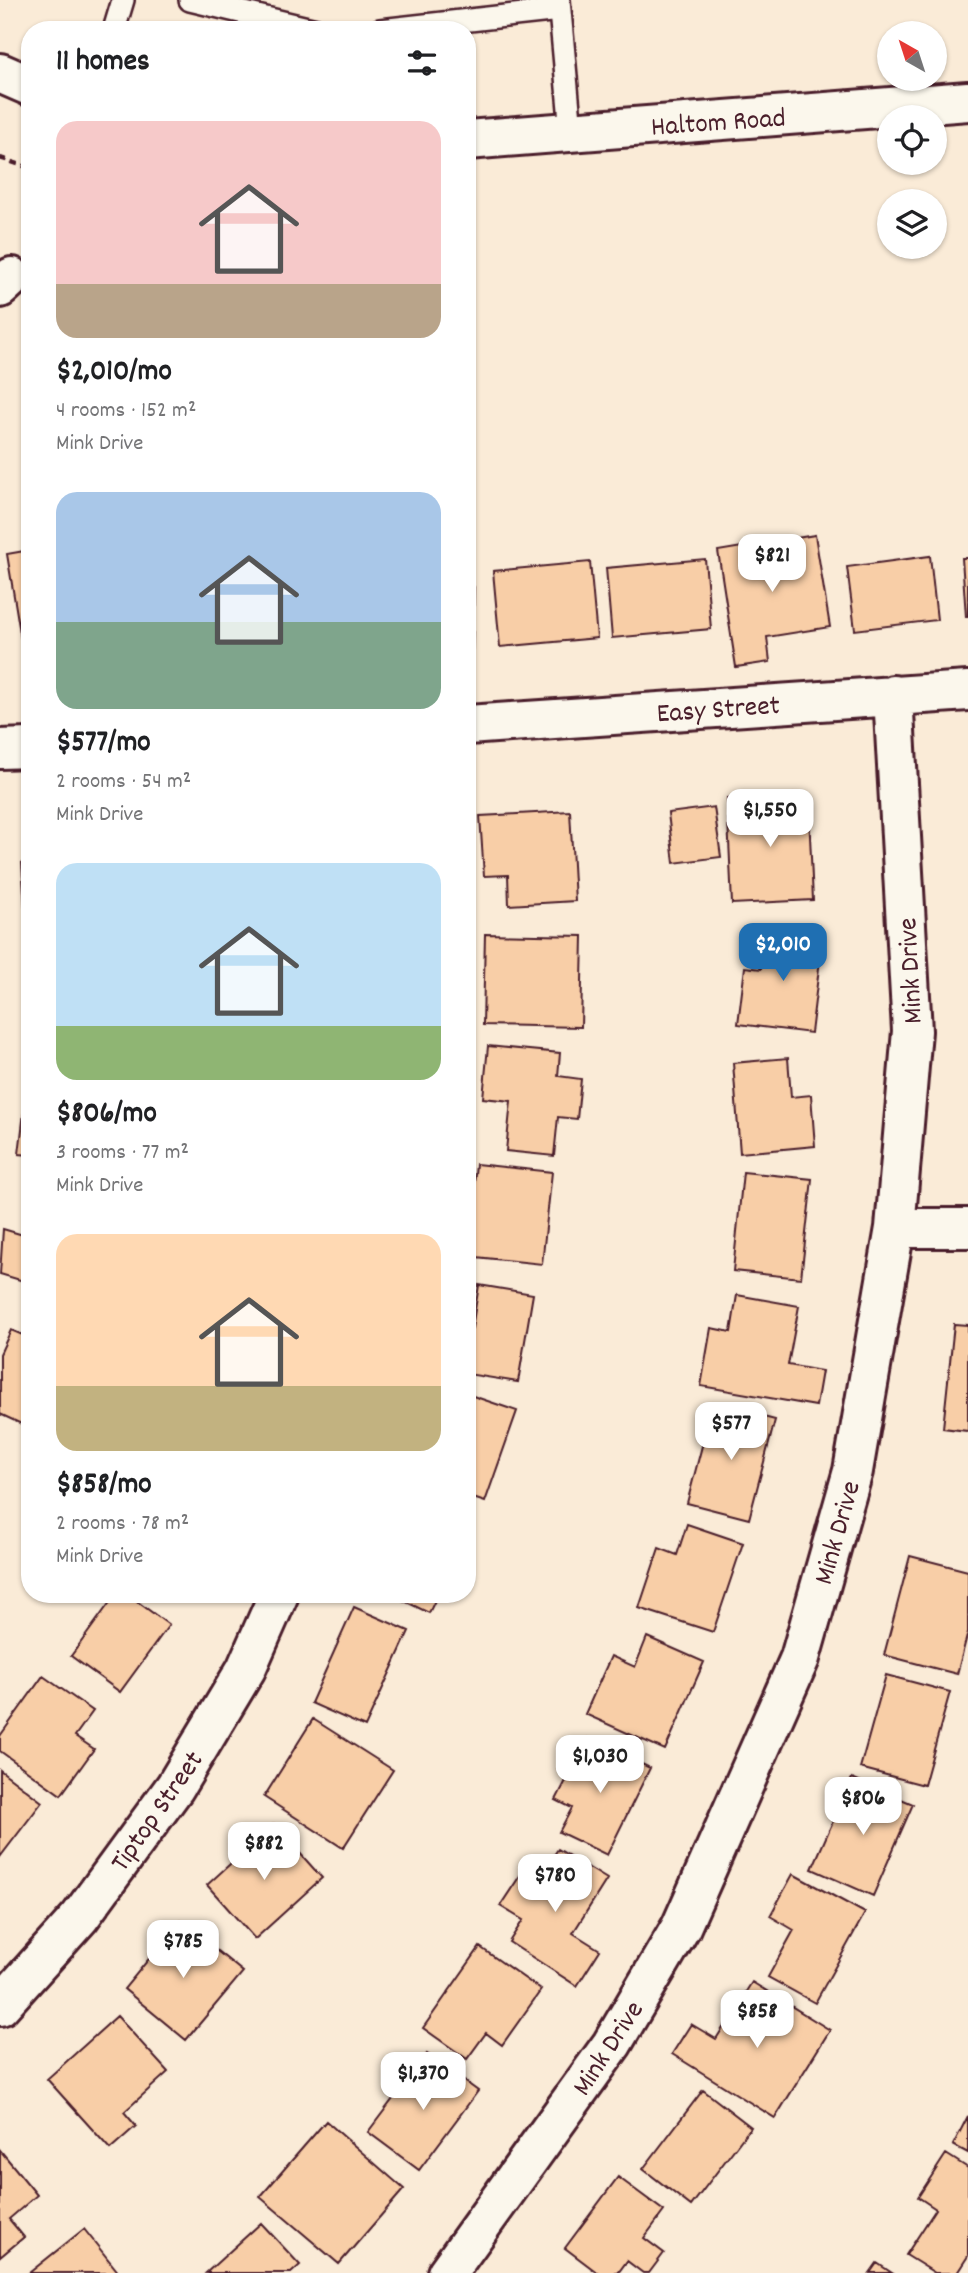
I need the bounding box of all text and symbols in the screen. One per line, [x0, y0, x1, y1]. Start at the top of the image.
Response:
north arrow [877, 21, 947, 91]
map controls [877, 21, 947, 259]
text: 11 homes [56, 42, 150, 85]
icon: filters [403, 44, 441, 82]
street label: Haltom Road [650, 100, 787, 150]
button: locate [877, 105, 947, 175]
icon: home [186, 166, 312, 292]
button: layers [877, 189, 947, 259]
text: $2,010/mo [56, 352, 172, 395]
text: 4 rooms · 152 m² [56, 395, 196, 428]
text: Mink Drive [56, 428, 143, 461]
pin: $821 [731, 534, 813, 594]
icon: home [186, 537, 312, 663]
text: $821 [754, 540, 790, 573]
street label: Easy Street [655, 688, 781, 736]
text: $577/mo [56, 723, 151, 766]
text: 2 rooms · 54 m² [56, 766, 191, 799]
pin: $1,550 [713, 790, 827, 849]
text: $1,550 [743, 795, 797, 828]
text: Mink Drive [56, 799, 143, 832]
icon: home [186, 908, 312, 1034]
street label: Mink Drive [890, 917, 936, 1025]
pin: $2,010 [726, 923, 840, 983]
text: $2,010 [755, 929, 811, 962]
text: $806/mo [56, 1094, 157, 1137]
text: 3 rooms · 77 m² [56, 1137, 189, 1170]
text: Mink Drive [56, 1170, 143, 1203]
icon: home [186, 1279, 312, 1405]
pin: $577 [690, 1402, 772, 1462]
text: $577 [711, 1408, 751, 1441]
text: $858/mo [56, 1465, 152, 1508]
street label: Mink Drive [806, 1477, 874, 1590]
text: 2 rooms · 78 m² [56, 1508, 189, 1541]
text: Mink Drive [56, 1541, 143, 1574]
pin: $1,030 [543, 1736, 657, 1795]
text: $1,030 [572, 1741, 628, 1774]
street label: Tiptop Street [103, 1744, 215, 1881]
pin: $806 [822, 1778, 904, 1837]
text: $806 [841, 1783, 885, 1816]
pin: $882 [223, 1822, 305, 1882]
text: $882 [244, 1828, 284, 1861]
pin: $780 [514, 1854, 596, 1914]
text: $780 [534, 1860, 576, 1893]
pin: $785 [142, 1920, 224, 1980]
text: $785 [163, 1926, 203, 1959]
pin: $858 [716, 1990, 798, 2050]
street label: Mink Drive [564, 1994, 656, 2105]
text: $858 [737, 1996, 777, 2029]
pin: $1,370 [366, 2052, 480, 2112]
text: $1,370 [397, 2058, 449, 2091]

